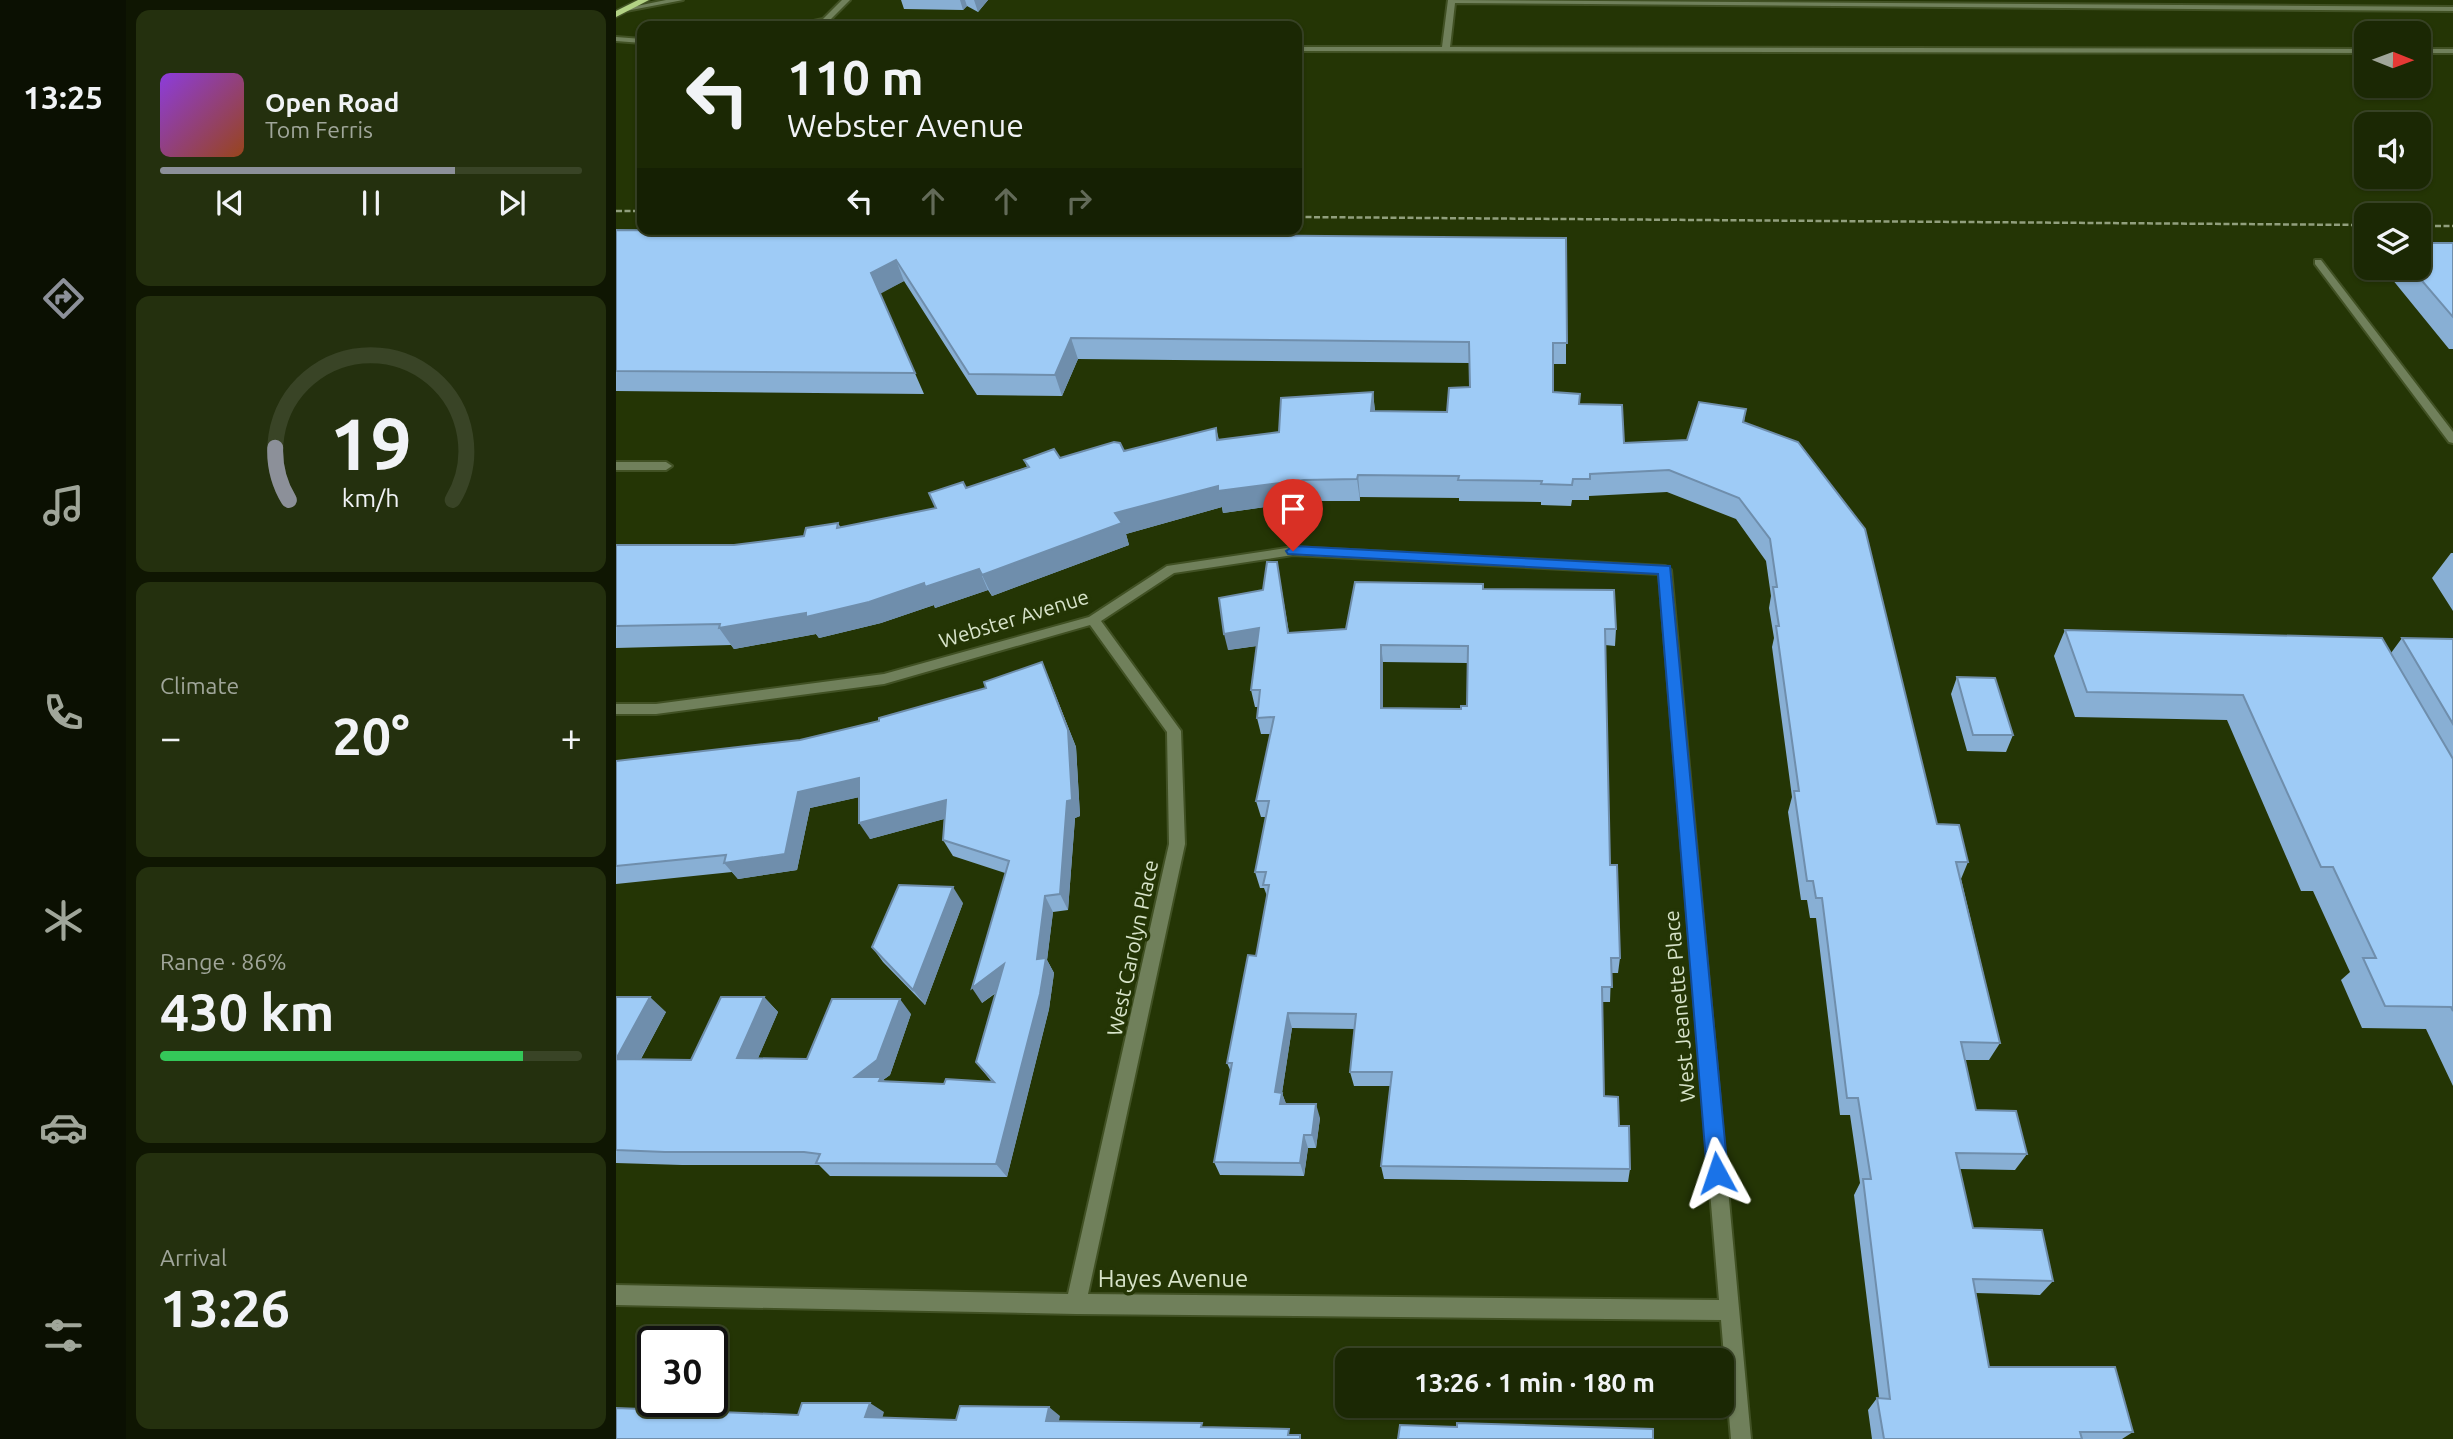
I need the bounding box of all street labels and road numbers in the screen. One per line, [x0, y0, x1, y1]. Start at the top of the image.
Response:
street label: Webster Avenue [936, 584, 1092, 652]
street label: West Carolyn Place [1102, 858, 1162, 1038]
street label: West Jeanette Place [1659, 909, 1699, 1103]
street label: Hayes Avenue [1098, 1265, 1248, 1292]

